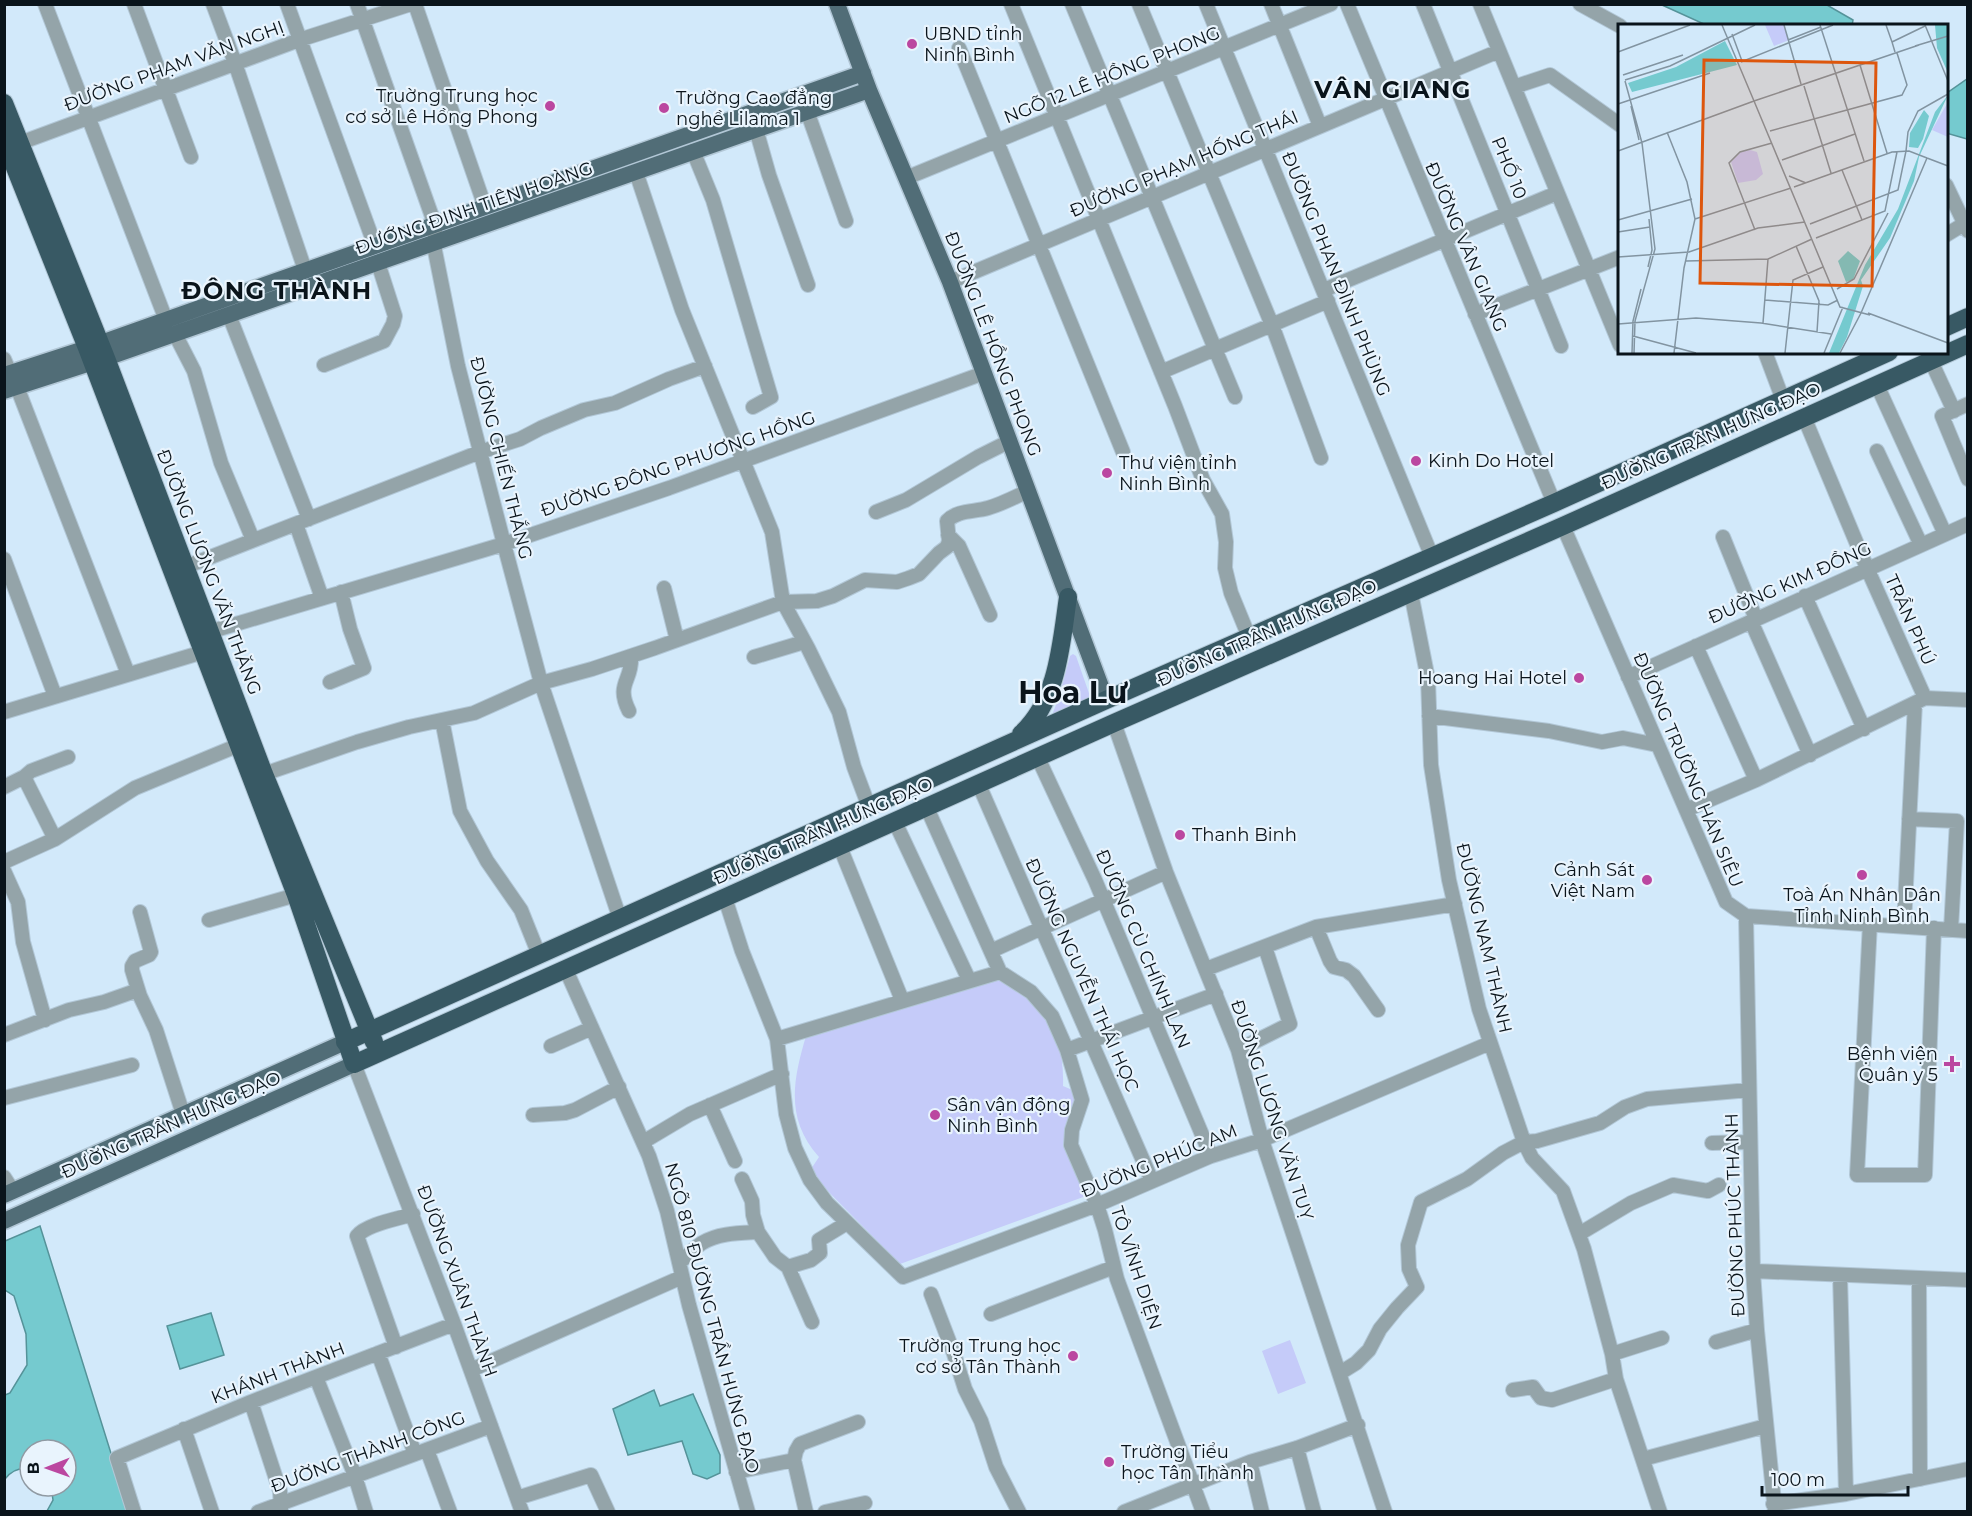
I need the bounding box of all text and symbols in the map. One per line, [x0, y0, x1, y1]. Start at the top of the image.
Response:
street label: ĐƯỜNG PHẠM VĂN NGHỊ [61, 16, 287, 116]
street label: NGÕ 12 LÊ HỒNG PHONG [1000, 21, 1223, 129]
place label: UBND tỉnh Ninh Bình [924, 23, 1023, 66]
inset map [1618, 24, 1948, 354]
marker: UBND tỉnh Ninh Bình [905, 37, 919, 51]
district label: VÂN GIANG [1313, 75, 1472, 104]
place label: Truờng Trung học cơ sở Lê Hồng Phong [345, 85, 538, 128]
place label: Trường Cao đẳng nghề Lilama 1 [676, 87, 832, 130]
marker: Truờng Trung học cơ sở Lê Hồng Phong [543, 99, 557, 113]
marker: Trường Cao đẳng nghề Lilama 1 [657, 101, 671, 115]
street label: ĐƯỜNG PHẠM HỐNG THÁI [1066, 105, 1302, 222]
street label: PHỐ 10 [1487, 133, 1532, 203]
street label: ĐƯỜNG PHAN ĐÌNH PHÙNG [1277, 148, 1395, 400]
street label: ĐƯỚNG ĐINH TIÊN HOÀNG [352, 157, 596, 259]
street label: ĐƯỜNG VÂN GIANG [1420, 159, 1512, 335]
street label: ĐUỜNG LÊ HỒNG PHONG [940, 228, 1047, 459]
district label: ĐÔNG THÀNH [181, 276, 373, 305]
street label: ĐƯỜNG CHIẾN THẮNG [465, 354, 539, 562]
street label: ĐƯỜNG TRÂN HƯNG ĐẠO [1598, 378, 1824, 494]
street label: ĐƯỜNG ĐÔNG PHƯƠNG HỒNG [537, 406, 818, 522]
street label: ĐƯỜNG LƯƠNG VĂN THĂNG [152, 446, 266, 698]
place label: Kinh Do Hotel [1428, 450, 1554, 472]
place label: Thư viện tỉnh Ninh Bình [1119, 452, 1237, 495]
marker: Kinh Do Hotel [1409, 454, 1423, 468]
marker: Thư viện tỉnh Ninh Bình [1100, 466, 1114, 480]
street label: ĐƯỜNG KIM ĐỒNG [1705, 536, 1875, 629]
street label: TRẦN PHÚ [1880, 571, 1941, 669]
street label: ĐƯỜNG TRÂN HƯNG ĐẠO [1154, 575, 1380, 691]
street label: ĐƯỜNG TRƯỜNG HÁN SIÊU [1628, 649, 1748, 891]
place label: Hoang Hai Hotel [1418, 667, 1567, 689]
marker: Hoang Hai Hotel [1572, 671, 1586, 685]
district label: Hoa Lư [1018, 674, 1129, 711]
street label: ĐƯỜNG TRÂN HƯNG ĐẠO [710, 773, 936, 889]
place label: Thanh Binh [1192, 824, 1297, 846]
marker: Thanh Binh [1173, 828, 1187, 842]
street label: ĐƯỜNG NAM THÀNH [1451, 841, 1517, 1035]
street label: ĐƯỜNG CÙ CHÍNH LAN [1091, 846, 1195, 1052]
street label: ĐƯỜNG NGUYỄN THÁI HỌC [1020, 854, 1145, 1095]
place label: Cảnh Sát Việt Nam [1551, 859, 1635, 902]
marker: Toà Án Nhân Dân Tỉnh Ninh Bình [1855, 868, 1869, 882]
marker: Cảnh Sát Việt Nam [1640, 873, 1654, 887]
place label: Toà Án Nhân Dân Tỉnh Ninh Bình [1783, 884, 1941, 927]
street label: ĐƯỜNG LƯƠNG VĂN TUỴ [1226, 997, 1318, 1224]
place label: Bệnh viện Quân y 5 [1847, 1043, 1938, 1086]
marker: Bệnh viện Quân y 5 [1943, 1055, 1961, 1073]
street label: ĐƯỜNG TRẦN HƯNG ĐẠO [57, 1066, 284, 1183]
place label: Sân vận động Ninh Bình [947, 1094, 1070, 1137]
marker: Sân vận động Ninh Bình [928, 1108, 942, 1122]
street label: ĐƯỜNG PHÚC THÀNH [1720, 1113, 1750, 1317]
street label: ĐƯỜNG PHÚC AM [1078, 1120, 1240, 1202]
street label: NGÕ 810 ĐƯỜNG TRẦN HƯNG ĐẠO [660, 1160, 765, 1476]
street label: ĐƯỜNG XUÂN THÀNH [412, 1182, 502, 1380]
street label: TÔ VĨNH DIỆN [1106, 1203, 1166, 1333]
place label: Trường Trung học cơ sở Tân Thành [899, 1335, 1061, 1378]
street label: KHÁNH THÀNH [208, 1337, 348, 1409]
marker: Trường Trung học cơ sở Tân Thành [1066, 1349, 1080, 1363]
street label: ĐƯỜNG THÀNH CÔNG [268, 1407, 468, 1497]
north arrow [18, 1438, 78, 1498]
place label: Trường Tiểu học Tân Thành [1121, 1441, 1254, 1484]
marker: Trường Tiểu học Tân Thành [1102, 1455, 1116, 1469]
scale bar [1762, 1459, 1908, 1497]
text: B [24, 1462, 43, 1475]
text: 100 m [1771, 1469, 1825, 1491]

